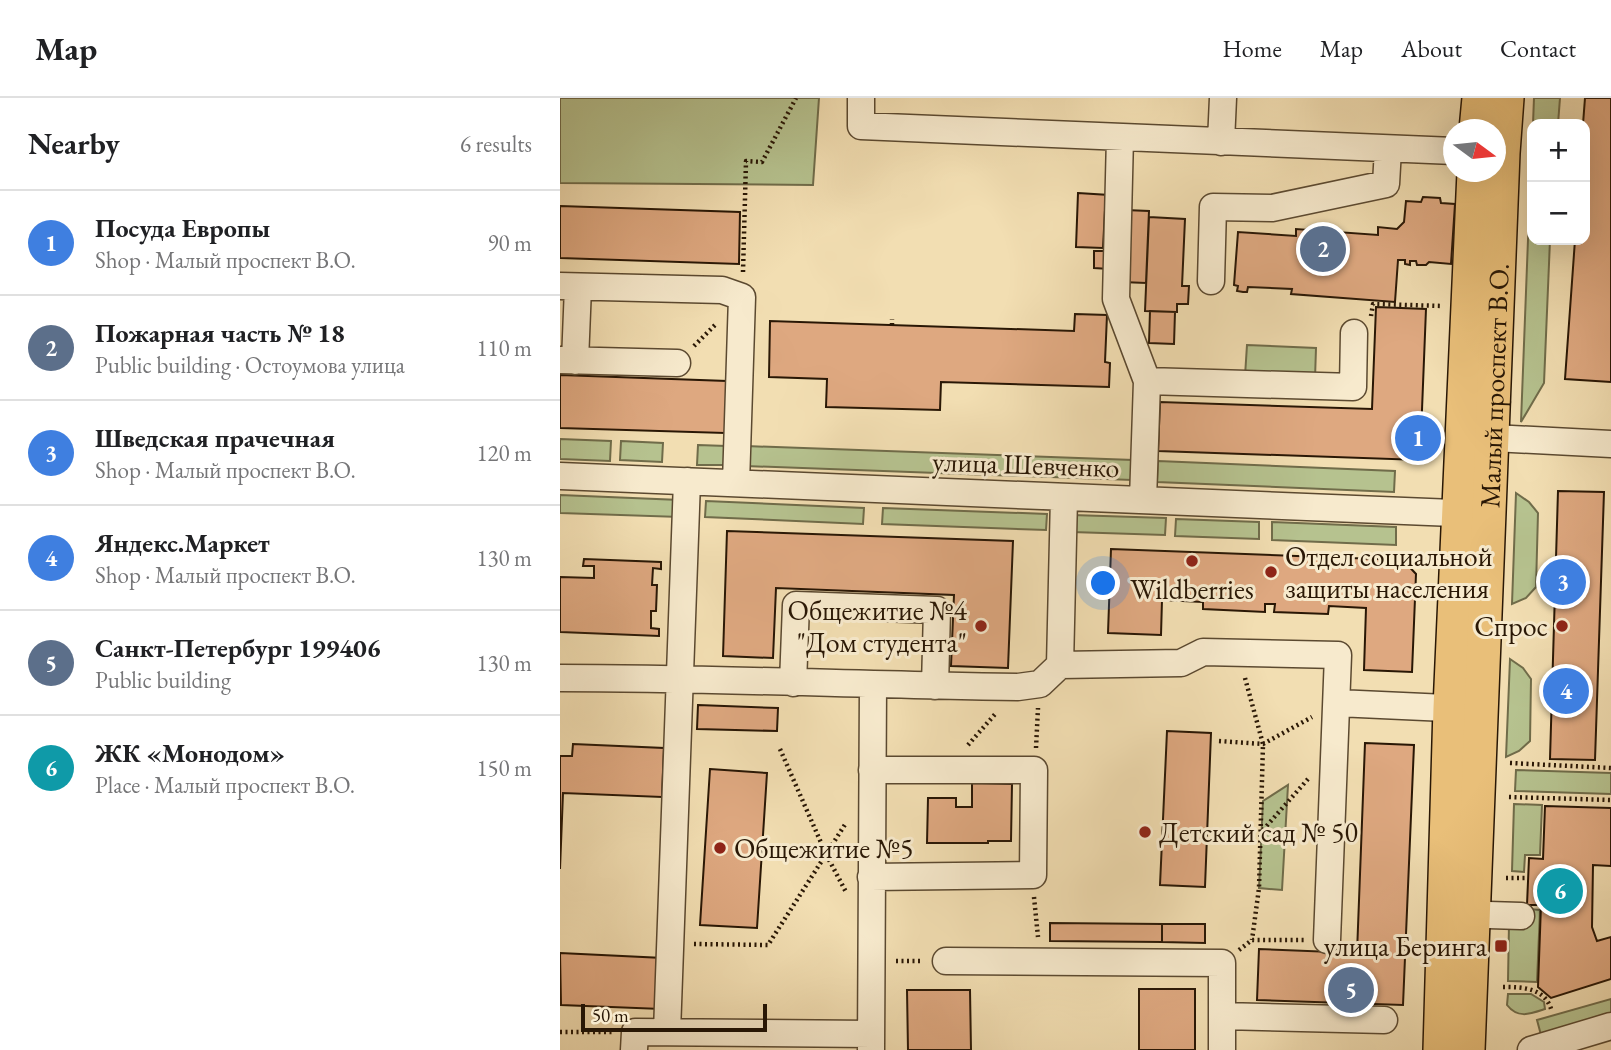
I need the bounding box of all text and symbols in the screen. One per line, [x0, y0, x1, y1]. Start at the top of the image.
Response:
text: Map [35, 27, 97, 70]
text: Home [1222, 33, 1282, 64]
text: Map [1320, 33, 1363, 64]
text: About [1401, 33, 1462, 64]
text: Contact [1500, 33, 1576, 64]
north arrow [1443, 119, 1506, 182]
map controls [1527, 119, 1590, 245]
button: + [1527, 119, 1590, 182]
text: Nearby [28, 124, 120, 163]
text: 6 results [460, 129, 532, 159]
button: − [1527, 182, 1590, 245]
text: Посуда Европы [95, 211, 270, 245]
pin: 2 [1300, 223, 1346, 275]
text: 1 [45, 228, 57, 258]
text: 90 m [487, 228, 532, 258]
text: Shop · Малый проспект В.О. [95, 245, 356, 275]
street label: Малый проспект В.О. [1471, 262, 1517, 509]
text: Пожарная часть № 18 [95, 316, 345, 350]
text: 2 [45, 333, 57, 363]
text: 110 m [476, 333, 532, 363]
text: Public building · Остоумова улица [95, 350, 405, 380]
pin: 1 [1395, 412, 1441, 464]
text: Шведская прачечная [95, 421, 335, 455]
text: 3 [45, 438, 57, 468]
text: 120 m [476, 438, 532, 468]
street label: улица Шевченко [932, 443, 1120, 485]
text: Shop · Малый проспект В.О. [95, 455, 356, 485]
text: Яндекс.Маркет [95, 526, 270, 560]
place label: Отдел социальной защиты населения [1285, 538, 1493, 606]
text: 4 [45, 543, 57, 573]
text: 130 m [476, 543, 532, 573]
marker: Wildberries [1184, 553, 1200, 569]
pin: 3 [1540, 556, 1586, 608]
text: Shop · Малый проспект В.О. [95, 560, 356, 590]
marker: Отдел социальной защиты населения [1263, 564, 1279, 580]
your location [1086, 566, 1120, 600]
place label: Wildberries [1130, 571, 1254, 607]
place label: Общежитие №4 "Дом студента" [788, 592, 968, 660]
place label: Спрос [1474, 608, 1548, 644]
marker: Общежитие №4 "Дом студента" [973, 618, 989, 634]
marker: Спрос [1554, 618, 1570, 634]
text: Санкт-Петербург 199406 [95, 631, 381, 665]
text: 5 [45, 648, 57, 678]
text: 130 m [476, 648, 532, 678]
text: Public building [95, 665, 231, 695]
pin: 4 [1543, 665, 1589, 717]
text: ЖК «Монодом» [95, 736, 285, 770]
text: 6 [45, 753, 57, 783]
text: 150 m [476, 753, 532, 783]
text: Place · Малый проспект В.О. [95, 770, 355, 800]
place label: Детский сад № 50 [1159, 814, 1358, 850]
marker: Детский сад № 50 [1137, 824, 1153, 840]
place label: Общежитие №5 [734, 830, 913, 866]
marker: Общежитие №5 [712, 840, 728, 856]
pin: 6 [1537, 865, 1583, 917]
place label: улица Беринга [1324, 928, 1488, 964]
marker: улица Беринга [1493, 938, 1509, 954]
pin: 5 [1328, 964, 1374, 1016]
scale bar [581, 1001, 766, 1033]
text: 50 m [592, 1003, 629, 1028]

